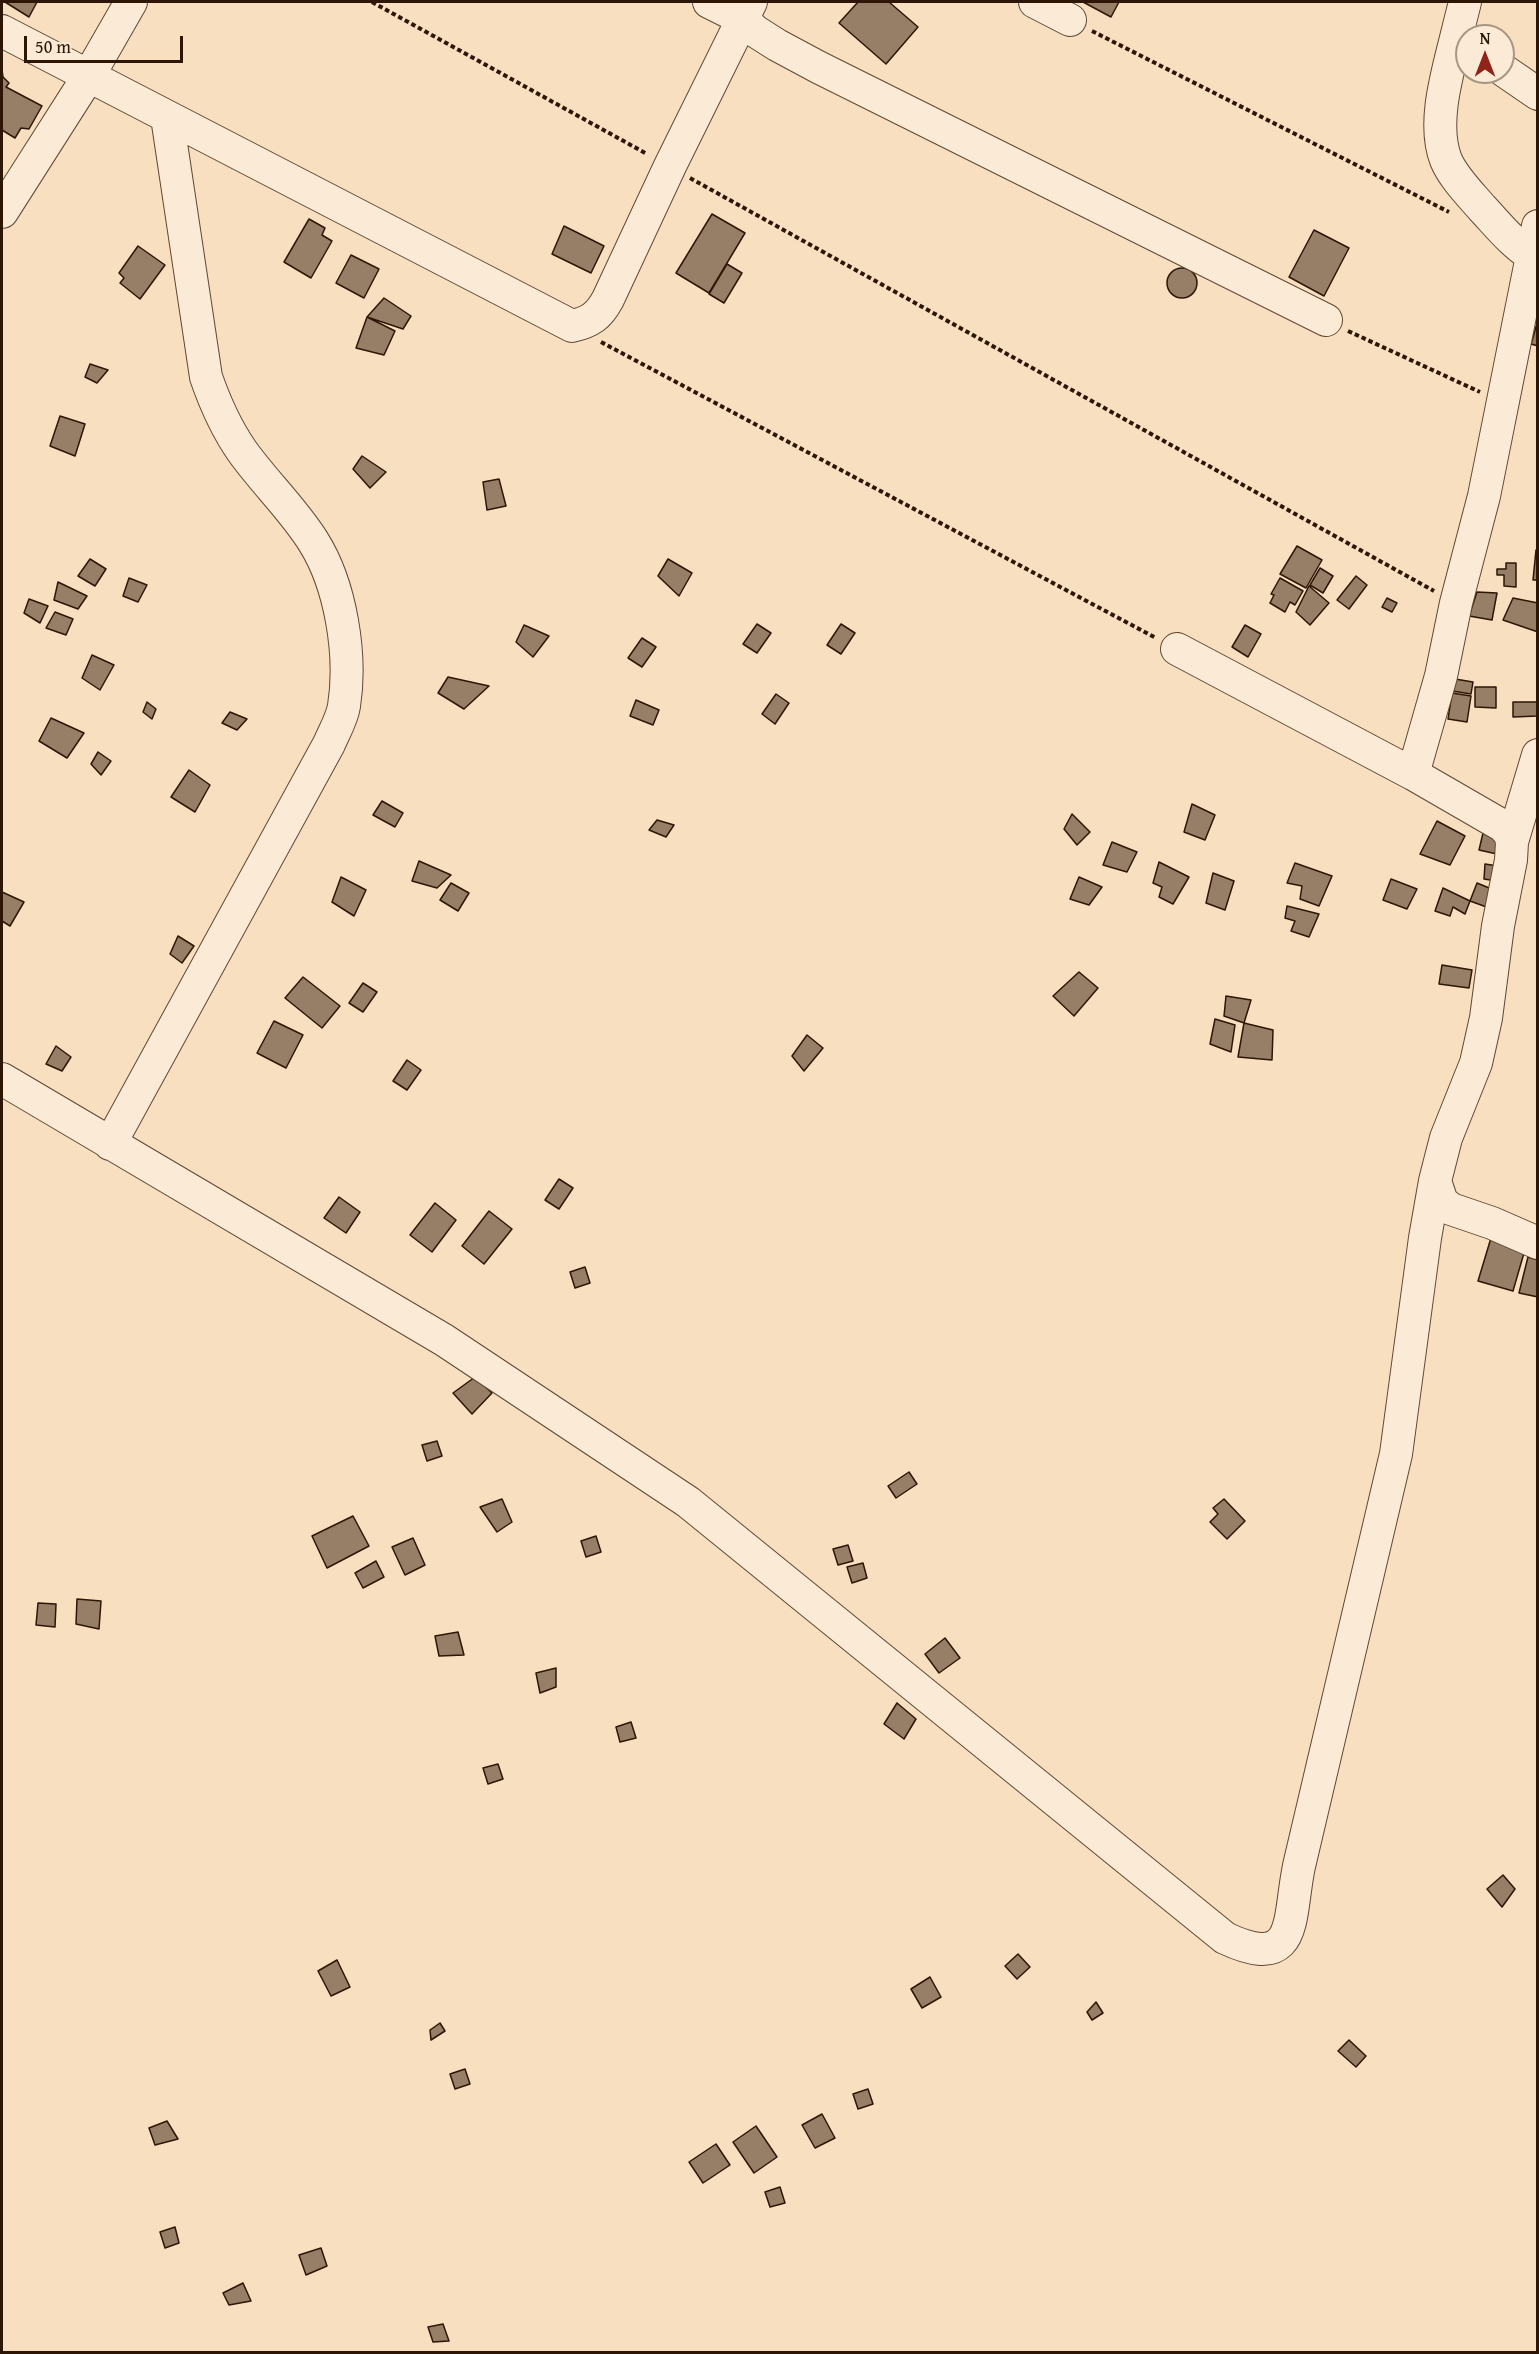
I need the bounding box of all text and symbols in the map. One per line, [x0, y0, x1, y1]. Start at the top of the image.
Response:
scale bar [27, 24, 186, 62]
north arrow [1455, 24, 1515, 84]
text: N [1480, 26, 1490, 50]
text: 50 m [35, 33, 71, 60]

